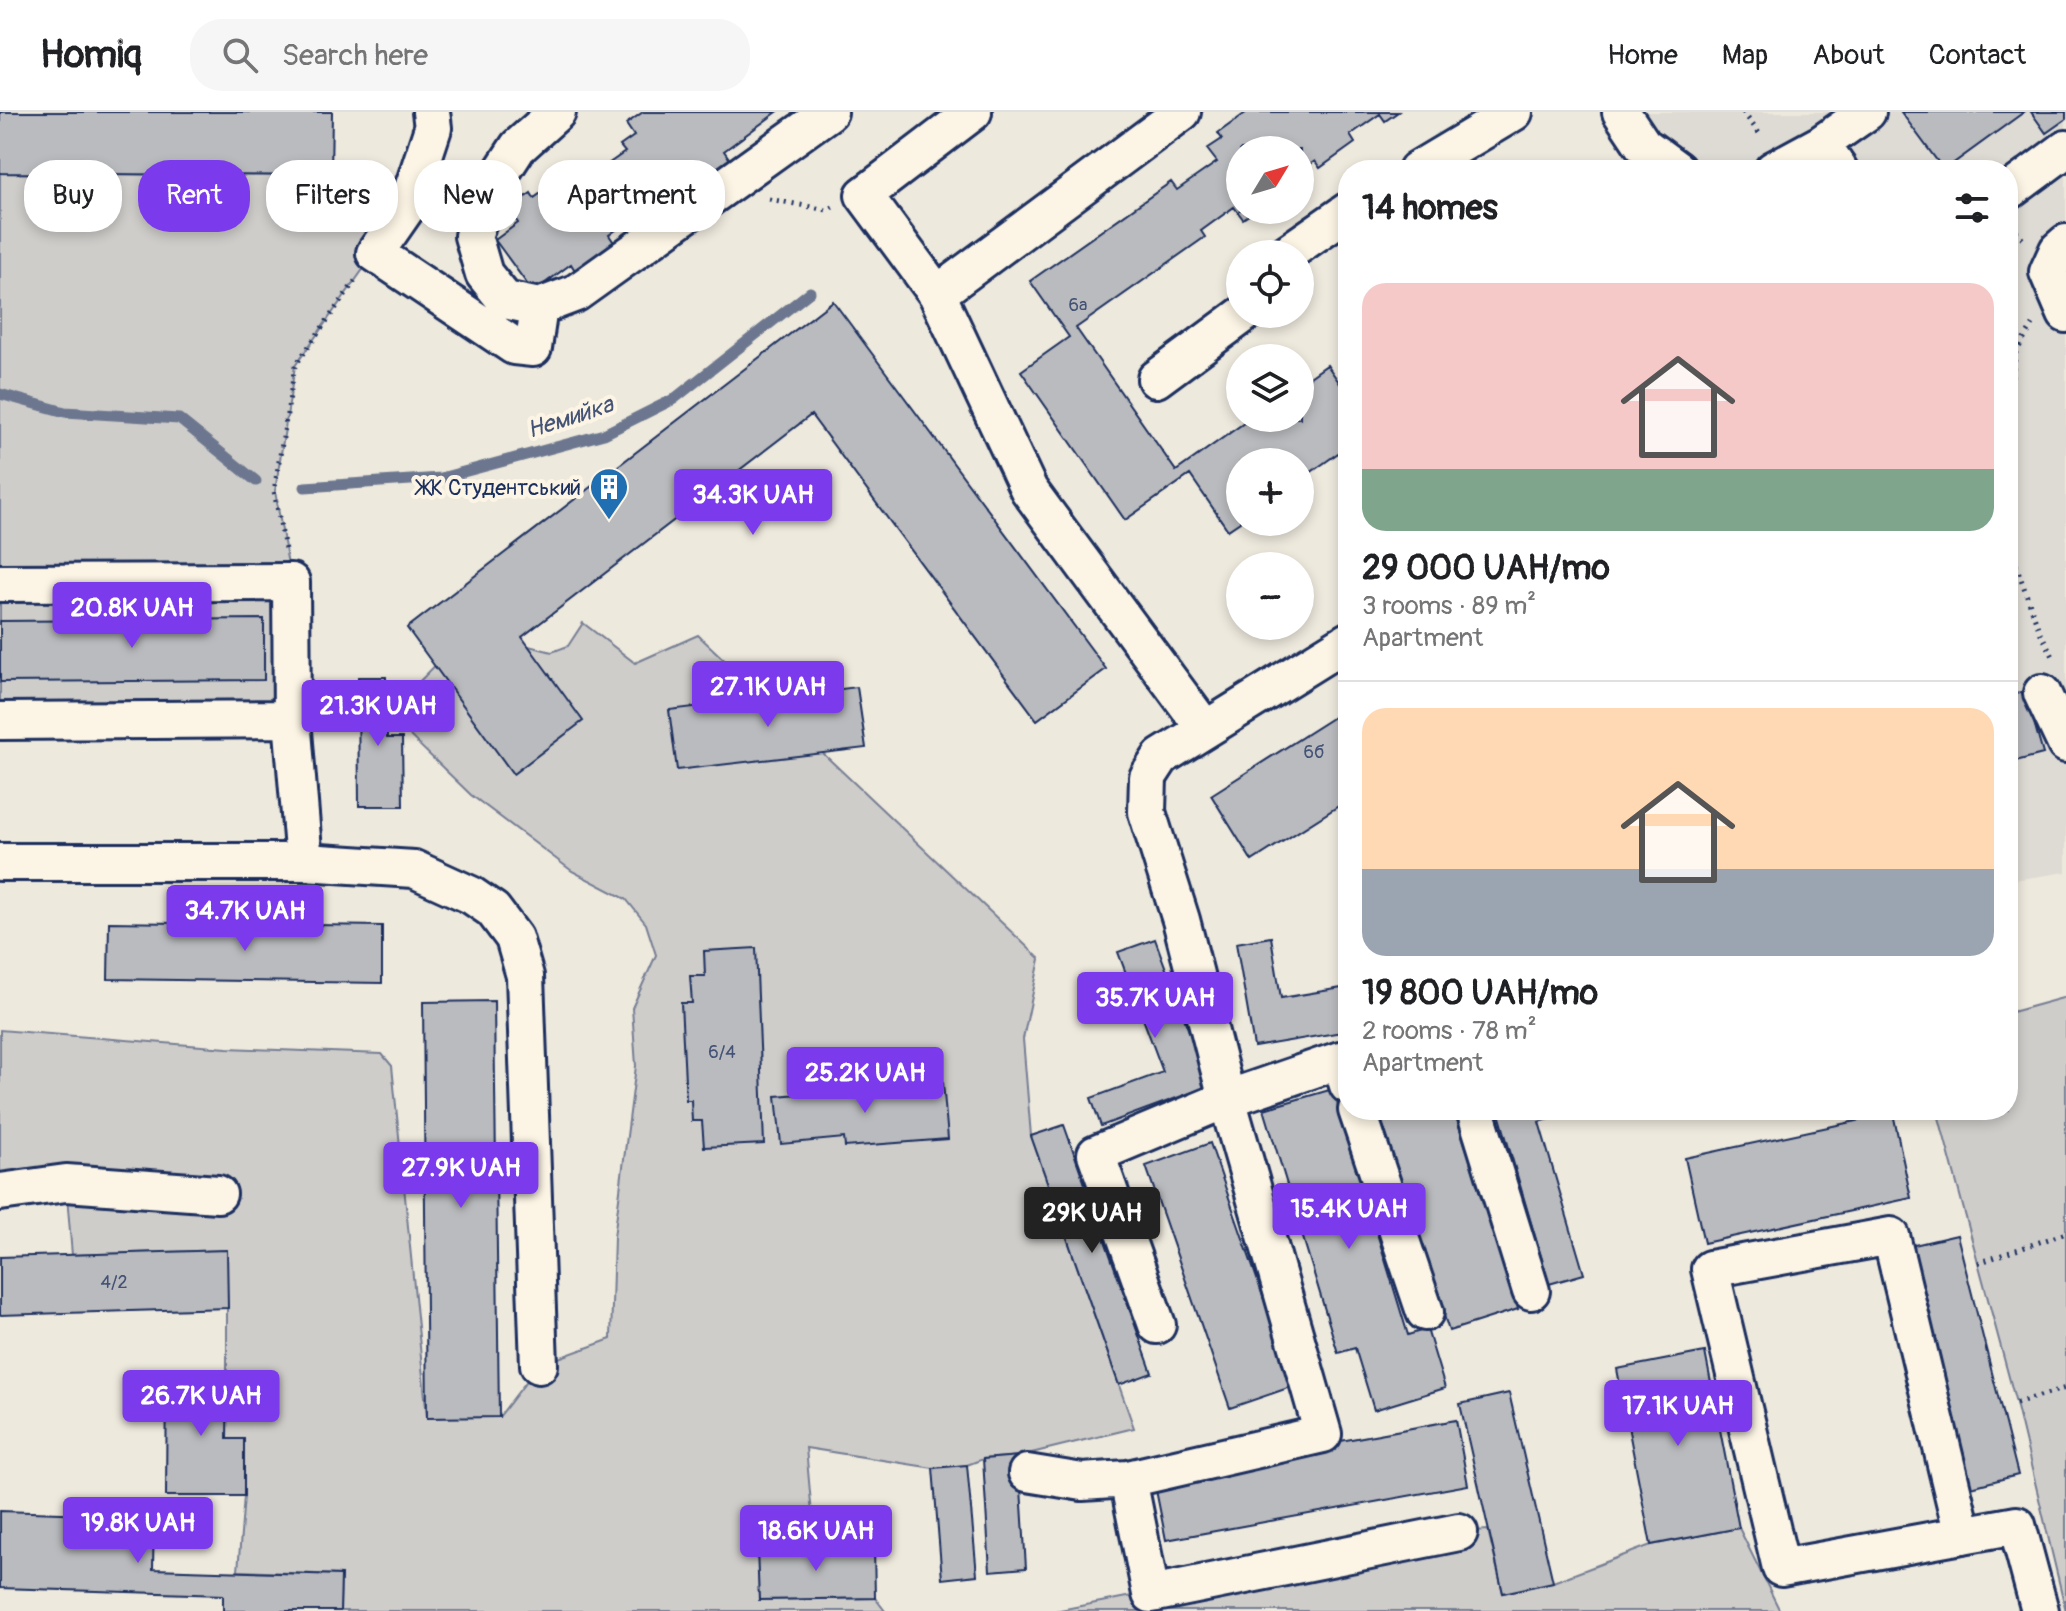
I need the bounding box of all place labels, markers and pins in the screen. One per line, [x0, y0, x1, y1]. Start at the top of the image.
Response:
building icon: ЖК Студентський [588, 466, 630, 521]
pin: 34.3K UAH [661, 469, 845, 537]
place label: ЖК Студентський [414, 474, 581, 502]
pin: 20.8K UAH [40, 582, 224, 650]
pin: 27.1K UAH [676, 661, 860, 729]
pin: 21.3K UAH [286, 680, 470, 748]
pin: 34.7K UAH [153, 885, 337, 953]
pin: 35.7K UAH [1063, 972, 1247, 1040]
pin: 25.2K UAH [773, 1047, 957, 1115]
pin: 27.9K UAH [369, 1142, 553, 1210]
pin: 15.4K UAH [1257, 1183, 1441, 1251]
pin: 29K UAH [1018, 1187, 1166, 1255]
pin: 26.7K UAH [109, 1370, 293, 1438]
pin: 17.1K UAH [1586, 1380, 1770, 1448]
pin: 19.8K UAH [46, 1497, 230, 1565]
pin: 18.6K UAH [724, 1505, 908, 1573]

